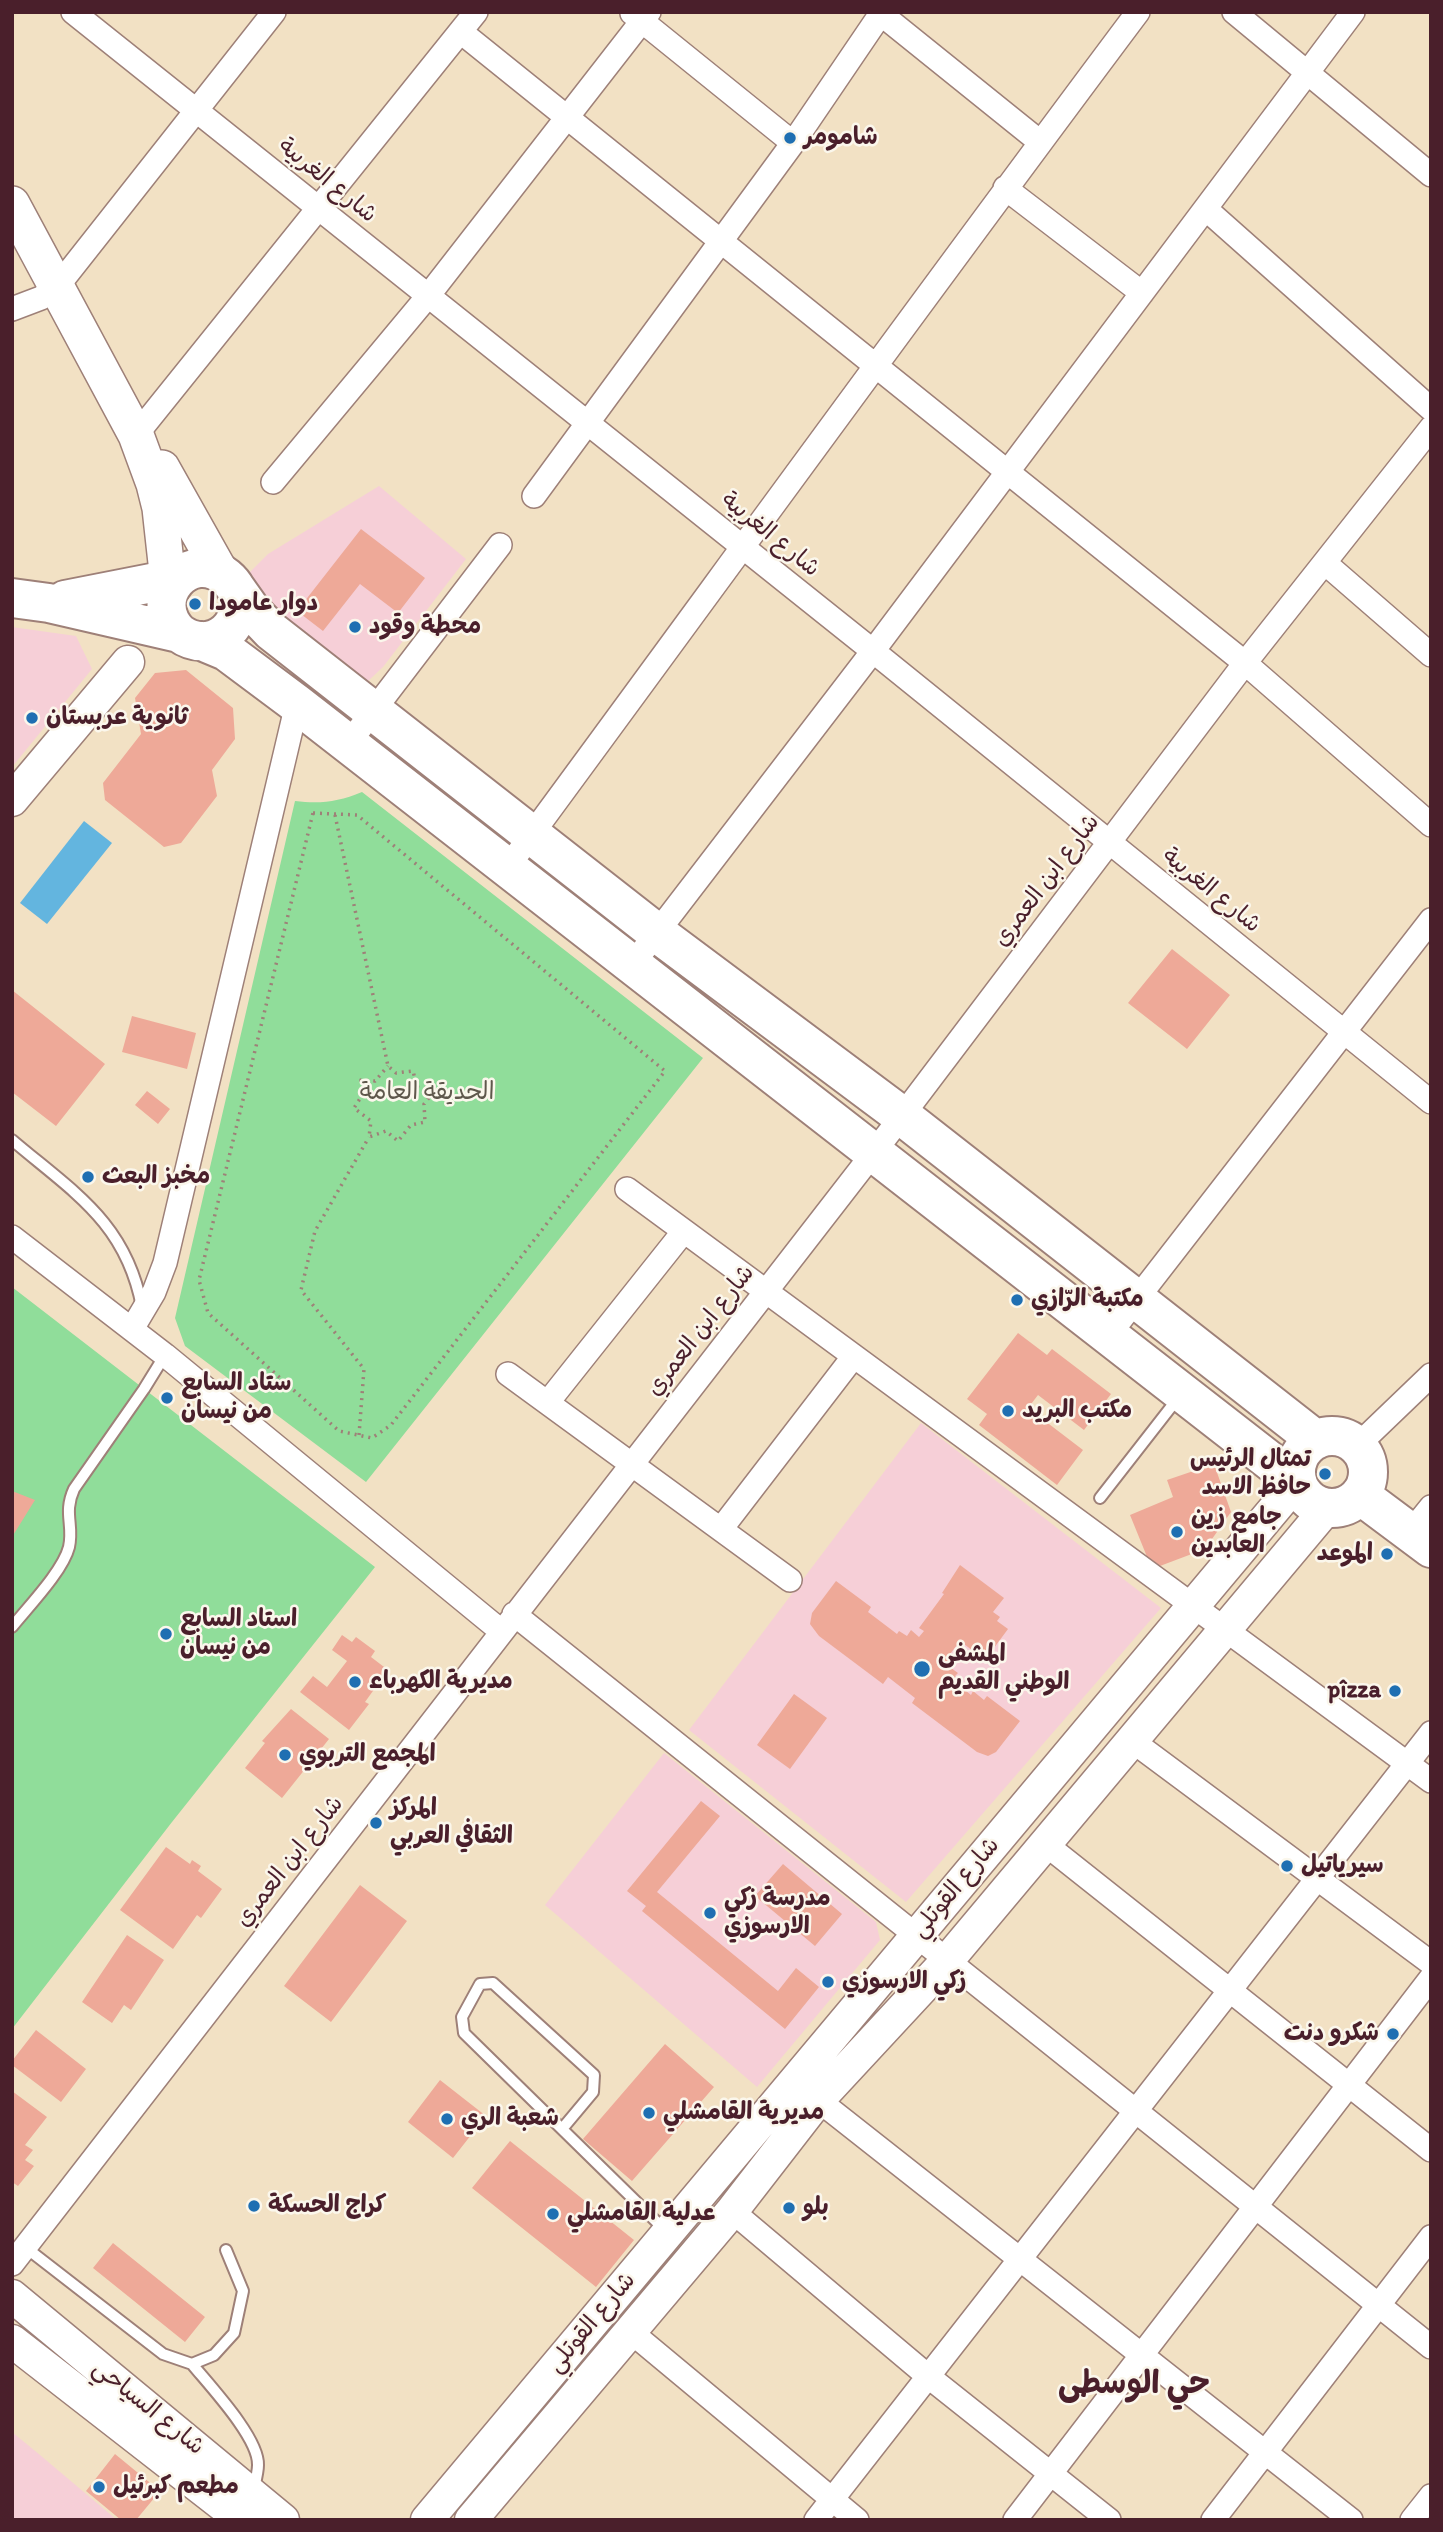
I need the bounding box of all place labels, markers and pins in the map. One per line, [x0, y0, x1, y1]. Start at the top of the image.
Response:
place label: شامومر [804, 124, 878, 152]
marker: شامومر [782, 130, 798, 146]
place label: دوار عامودا [209, 590, 318, 618]
marker: دوار عامودا [187, 596, 203, 612]
place label: محطة وقود [369, 613, 481, 641]
marker: محطة وقود [347, 619, 363, 635]
place label: ثانوية عربستان [46, 704, 188, 732]
marker: ثانوية عربستان [24, 710, 40, 726]
place label: مخبز البعث [102, 1163, 210, 1191]
marker: مخبز البعث [80, 1169, 96, 1185]
place label: مكتبة الرّازي [1031, 1286, 1144, 1314]
marker: مكتبة الرّازي [1009, 1292, 1025, 1308]
place label: ستاد السابع من نيسان [181, 1370, 291, 1426]
marker: ستاد السابع من نيسان [159, 1390, 175, 1406]
place label: مكتب البريد [1022, 1397, 1132, 1425]
marker: مكتب البريد [1000, 1403, 1016, 1419]
place label: تمثال الرئيس حافظ الاسد [1190, 1446, 1311, 1502]
marker: تمثال الرئيس حافظ الاسد [1317, 1466, 1333, 1482]
place label: جامع زين العابدين [1191, 1504, 1282, 1560]
marker: جامع زين العابدين [1169, 1524, 1185, 1540]
place label: الموعد [1317, 1540, 1373, 1568]
marker: الموعد [1379, 1546, 1395, 1562]
place label: استاد السابع من نيسان [180, 1606, 297, 1662]
marker: استاد السابع من نيسان [158, 1626, 174, 1642]
place label: المشفى الوطني القديم [938, 1641, 1069, 1697]
marker: المشفى الوطني القديم [912, 1659, 932, 1679]
place label: مديرية الكهرباء [369, 1668, 513, 1696]
marker: مديرية الكهرباء [347, 1674, 363, 1690]
place label: pîzza [1328, 1677, 1381, 1705]
marker: pîzza [1387, 1683, 1403, 1699]
place label: المجمع التربوي [299, 1741, 436, 1769]
marker: المجمع التربوي [277, 1747, 293, 1763]
place label: المركز الثقافي العربي [390, 1795, 513, 1851]
marker: المركز الثقافي العربي [368, 1815, 384, 1831]
place label: سيرياتيل [1301, 1852, 1384, 1880]
marker: سيرياتيل [1279, 1858, 1295, 1874]
place label: مدرسة زكي الارسوزي [724, 1885, 831, 1941]
marker: مدرسة زكي الارسوزي [702, 1905, 718, 1921]
place label: زكي الارسوزي [842, 1968, 966, 1996]
marker: زكي الارسوزي [820, 1974, 836, 1990]
place label: شكرو دنت [1284, 2020, 1379, 2048]
marker: شكرو دنت [1385, 2026, 1401, 2042]
place label: مديرية القامشلي [663, 2099, 824, 2127]
place label: شعبة الري [461, 2105, 559, 2133]
marker: مديرية القامشلي [641, 2105, 657, 2121]
marker: شعبة الري [439, 2111, 455, 2127]
place label: كراج الحسكة [268, 2192, 386, 2220]
place label: بلو [803, 2194, 829, 2222]
marker: كراج الحسكة [246, 2198, 262, 2214]
place label: عدلية القامشلي [567, 2200, 715, 2228]
marker: بلو [781, 2200, 797, 2216]
marker: عدلية القامشلي [545, 2206, 561, 2222]
place label: مطعم كبرئيل [113, 2473, 239, 2501]
marker: مطعم كبرئيل [91, 2479, 107, 2495]

